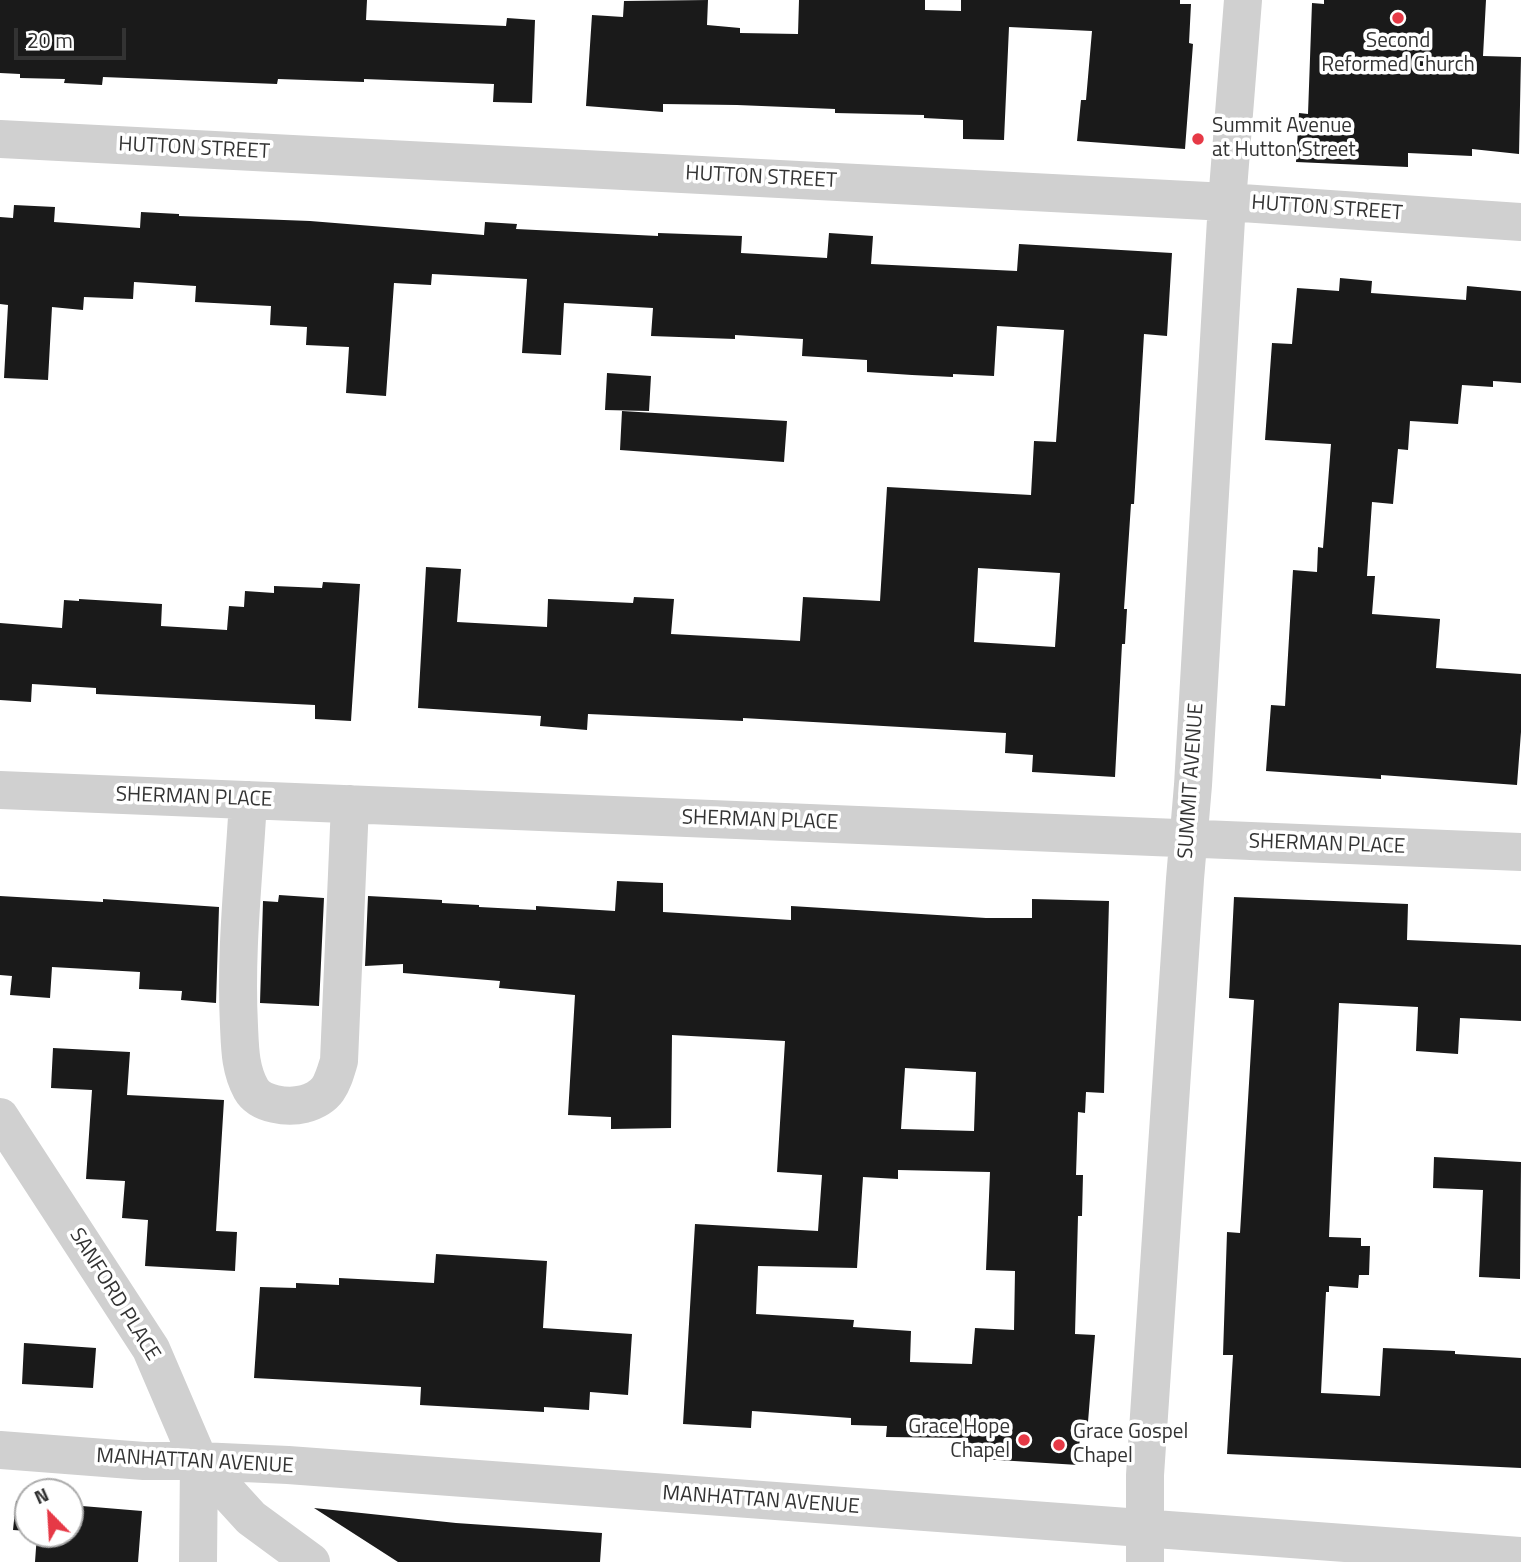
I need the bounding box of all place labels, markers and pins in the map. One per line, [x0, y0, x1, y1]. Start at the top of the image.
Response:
marker: Second Reformed Church [1390, 10, 1406, 26]
place label: Second Reformed Church [1321, 29, 1475, 79]
place label: Summit Avenue at Hutton Street [1212, 114, 1356, 164]
marker: Summit Avenue at Hutton Street [1190, 131, 1206, 147]
place label: Grace Hope Chapel [908, 1415, 1010, 1465]
place label: Grace Gospel Chapel [1073, 1420, 1188, 1470]
marker: Grace Hope Chapel [1016, 1432, 1032, 1448]
marker: Grace Gospel Chapel [1051, 1437, 1067, 1453]

